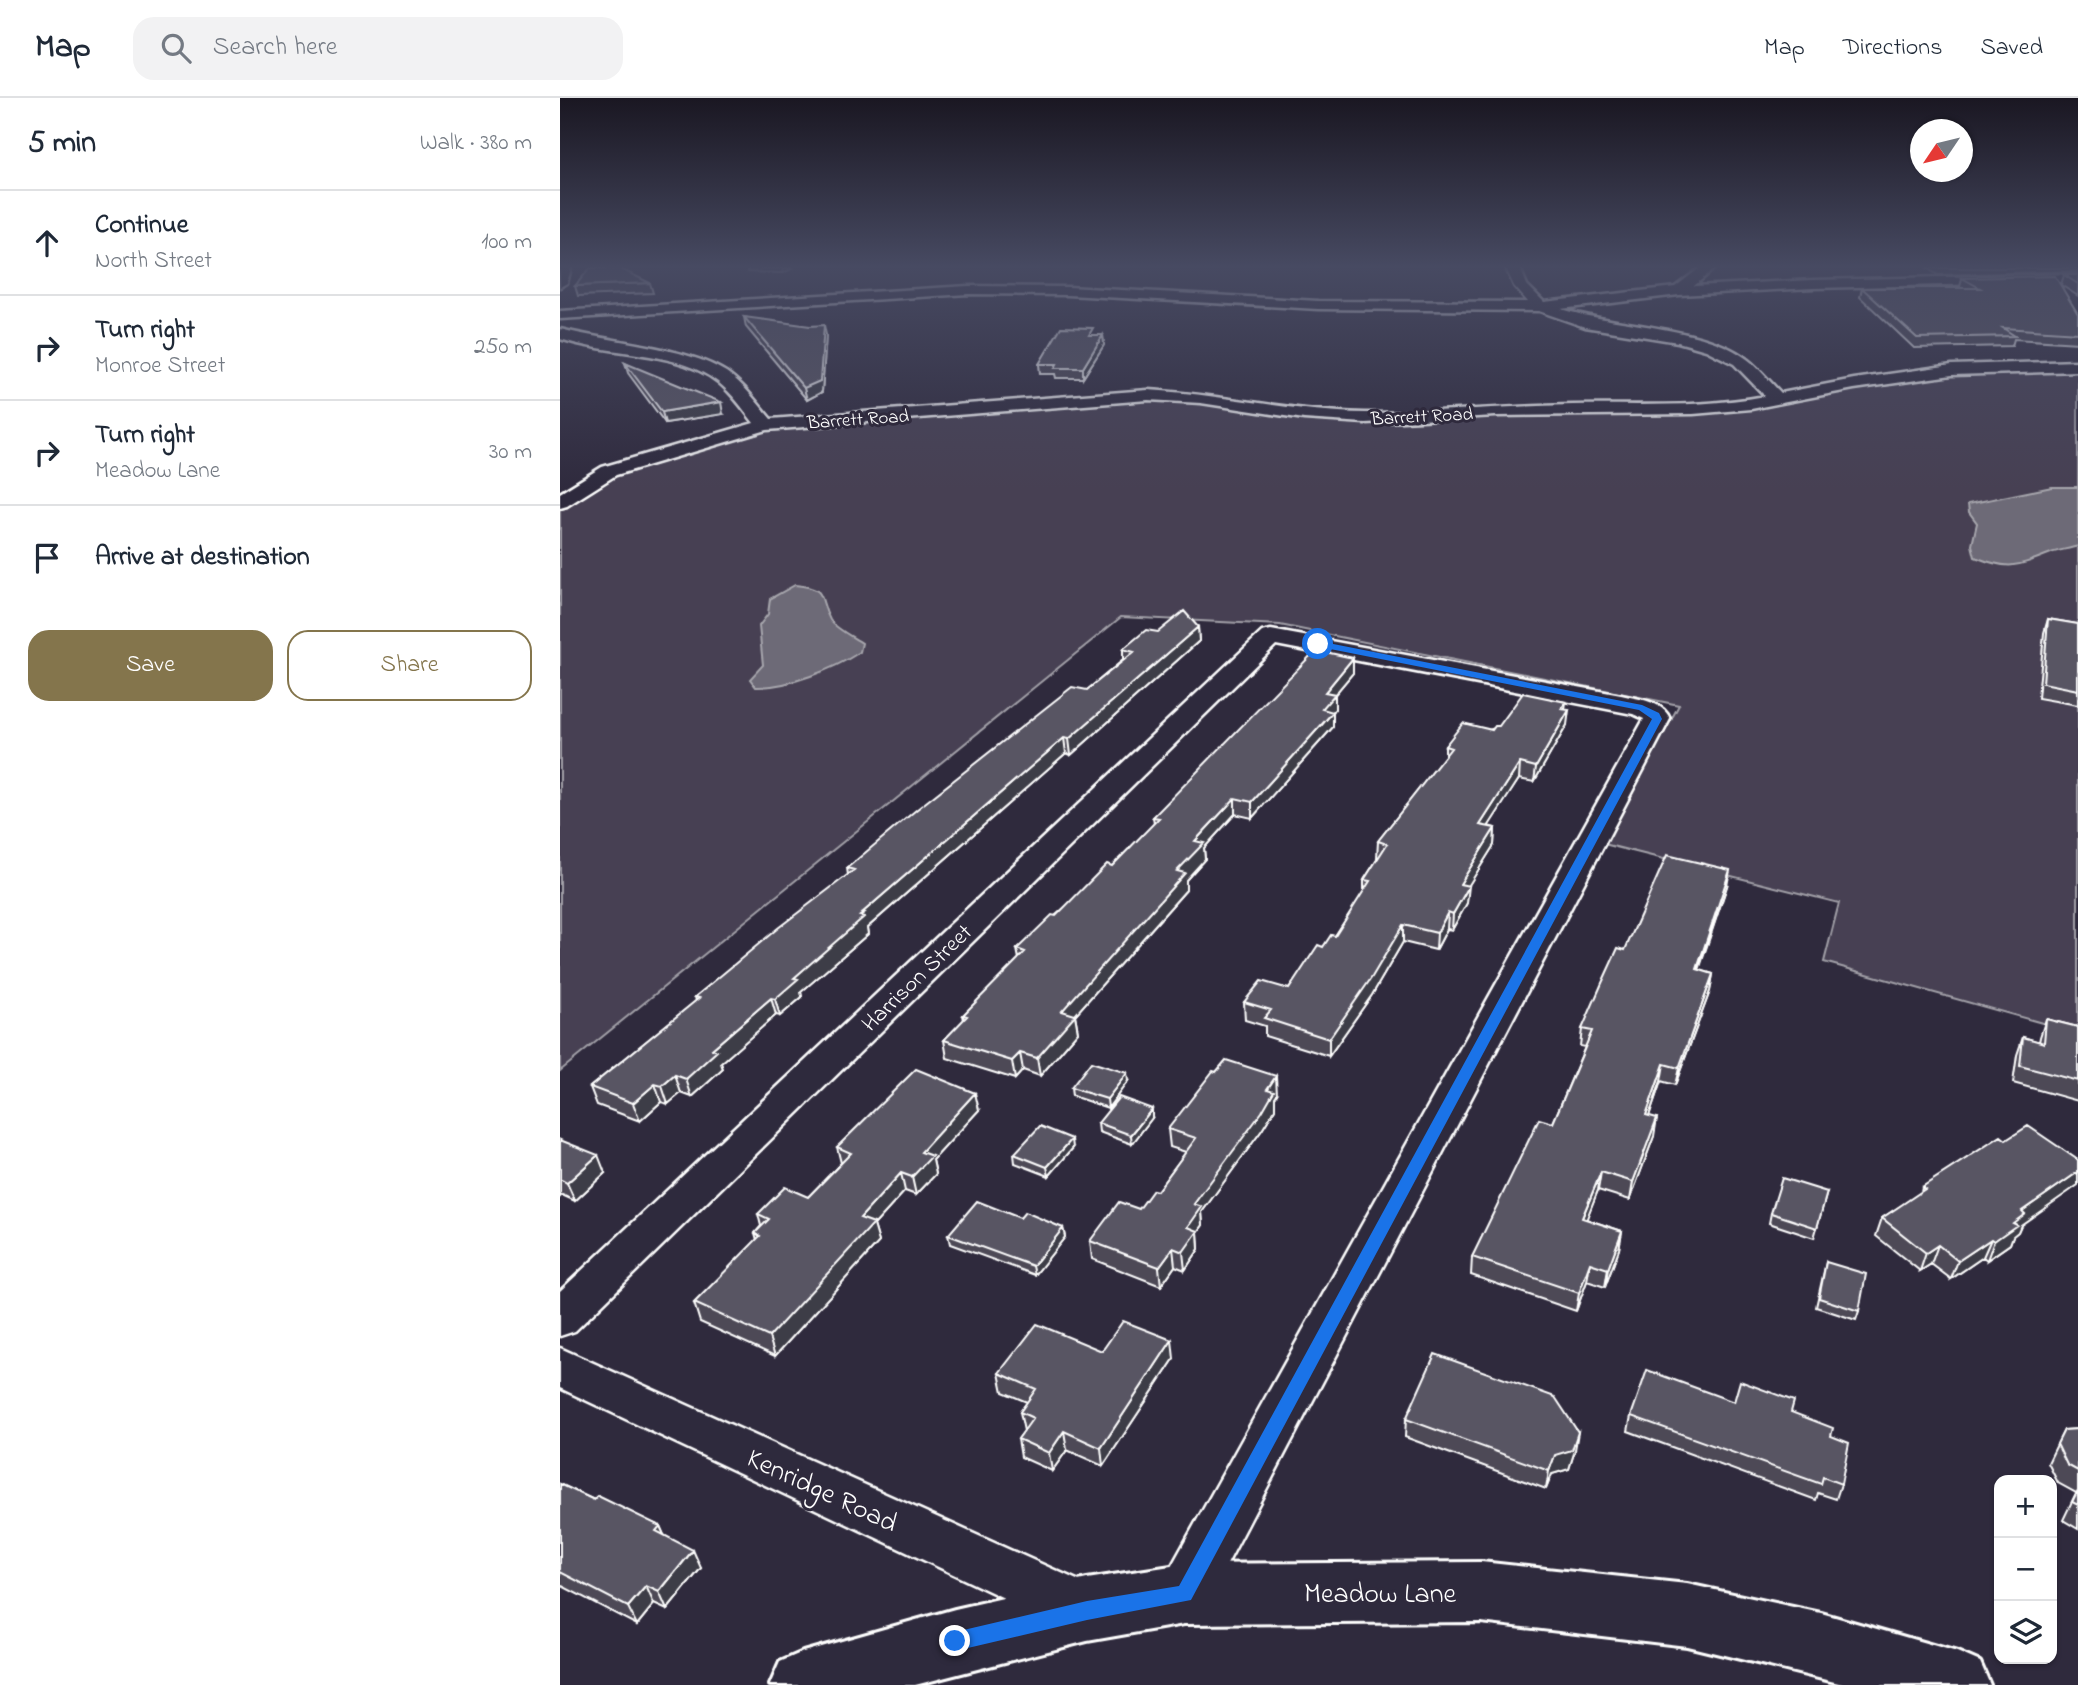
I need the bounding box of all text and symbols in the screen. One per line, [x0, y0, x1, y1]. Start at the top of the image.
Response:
search box [133, 17, 623, 80]
text: Map [35, 24, 91, 72]
icon: search [157, 29, 195, 67]
text: Search here [213, 29, 337, 67]
text: Map [1764, 31, 1805, 66]
text: Directions [1843, 31, 1942, 66]
text: Saved [1980, 31, 2043, 66]
north arrow [1910, 119, 1973, 182]
text: 5 min [28, 122, 96, 166]
text: Walk · 380 m [420, 127, 532, 160]
text: Continue [95, 207, 188, 245]
icon: ahead [28, 224, 66, 262]
text: 100 m [481, 226, 532, 259]
text: North Street [95, 245, 212, 278]
text: Turn right [95, 312, 195, 350]
icon: right [28, 329, 66, 367]
text: 250 m [474, 331, 532, 364]
text: Monroe Street [95, 350, 225, 383]
street label: Barrett Road [1369, 401, 1474, 434]
street label: Barrett Road [805, 403, 910, 438]
text: Turn right [95, 417, 195, 455]
icon: right [28, 434, 66, 472]
text: 30 m [489, 436, 532, 469]
text: Meadow Lane [95, 455, 220, 488]
icon: arrive [28, 539, 66, 577]
text: Arrive at destination [95, 539, 310, 577]
route start [1302, 628, 1333, 659]
button: Save [28, 630, 273, 701]
button: Share [287, 630, 532, 701]
street label: Harrison Street [855, 917, 981, 1040]
street label: Kenridge Road [739, 1439, 904, 1545]
map controls [1994, 1475, 2057, 1664]
button: + [1994, 1475, 2057, 1538]
button: − [1994, 1538, 2057, 1601]
street label: Meadow Lane [1304, 1575, 1457, 1616]
button: layers [1994, 1601, 2057, 1664]
route end [939, 1625, 970, 1656]

